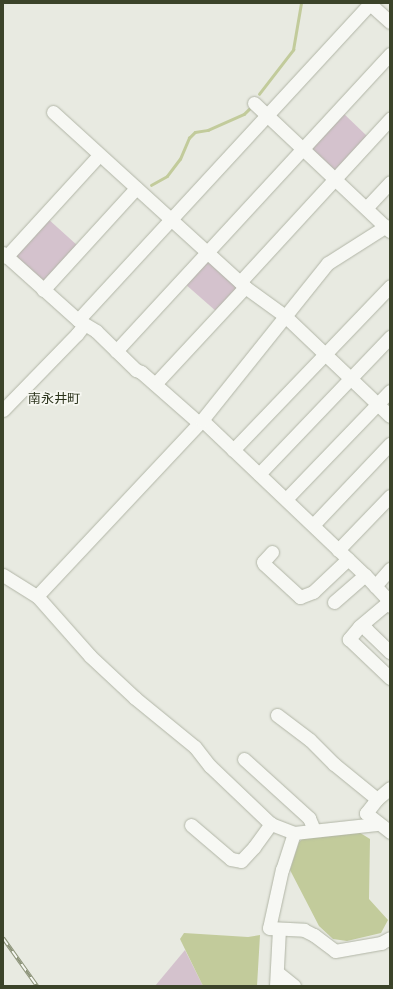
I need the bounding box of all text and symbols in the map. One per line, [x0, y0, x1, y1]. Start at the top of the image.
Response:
district label: 南永井町 [28, 391, 80, 407]

